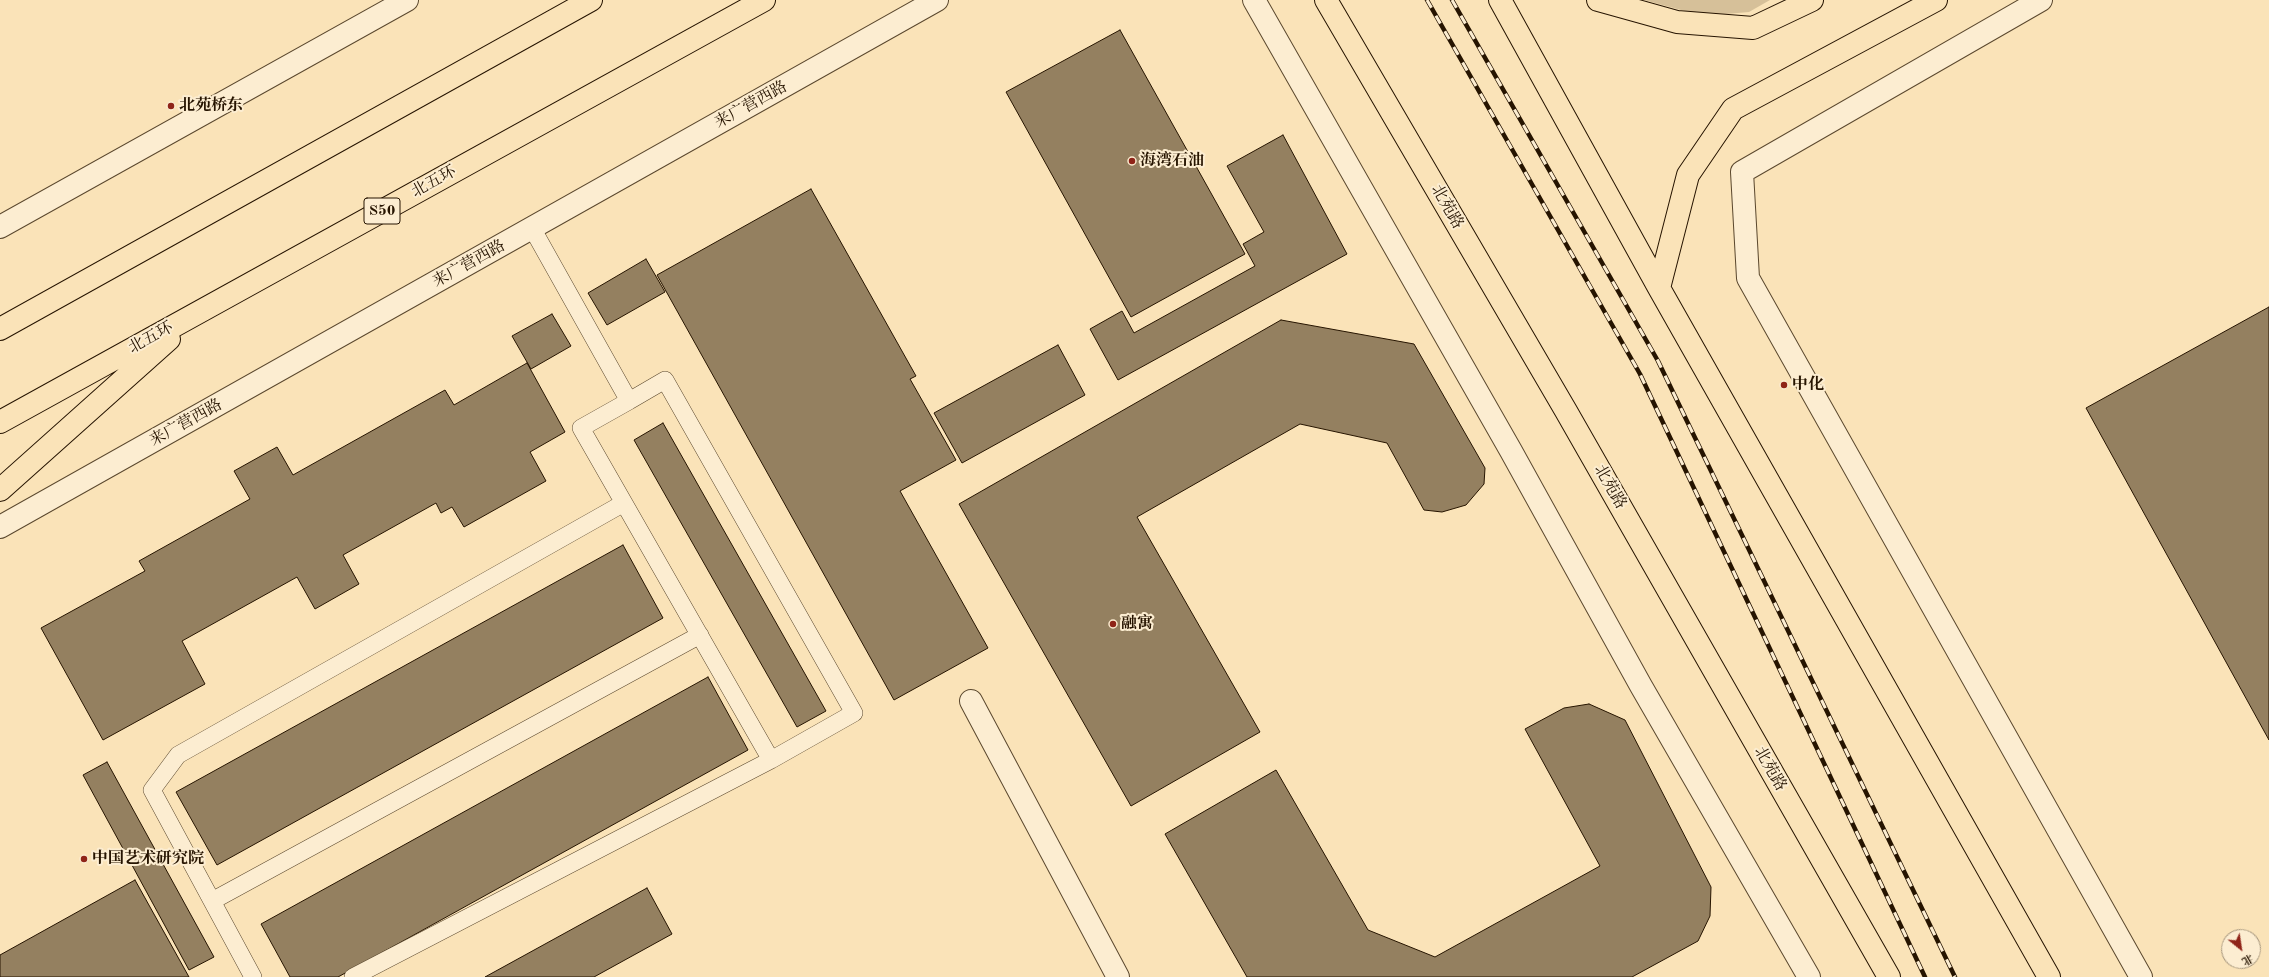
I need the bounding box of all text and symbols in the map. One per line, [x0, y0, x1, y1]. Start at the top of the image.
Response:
street label: 来广营西路 [711, 77, 791, 133]
place label: 北苑桥东 [179, 96, 243, 116]
marker: 北苑桥东 [166, 101, 176, 111]
place label: 海湾石油 [1140, 151, 1204, 171]
marker: 海湾石油 [1127, 156, 1137, 166]
street label: 北五环 [408, 162, 460, 202]
street label: 北苑路 [1427, 181, 1467, 233]
road number: S50 [364, 198, 400, 224]
street label: 来广营西路 [429, 236, 509, 292]
street label: 北五环 [125, 318, 177, 358]
place label: 中化 [1792, 375, 1824, 395]
marker: 中化 [1779, 380, 1789, 390]
street label: 来广营西路 [146, 395, 226, 451]
street label: 北苑路 [1590, 461, 1630, 513]
place label: 融寓 [1121, 614, 1153, 634]
marker: 融寓 [1108, 619, 1118, 629]
street label: 北苑路 [1750, 743, 1790, 795]
place label: 中国艺术研究院 [92, 849, 204, 869]
marker: 中国艺术研究院 [79, 854, 89, 864]
north arrow [2221, 929, 2261, 969]
text: 北 [2239, 951, 2254, 966]

